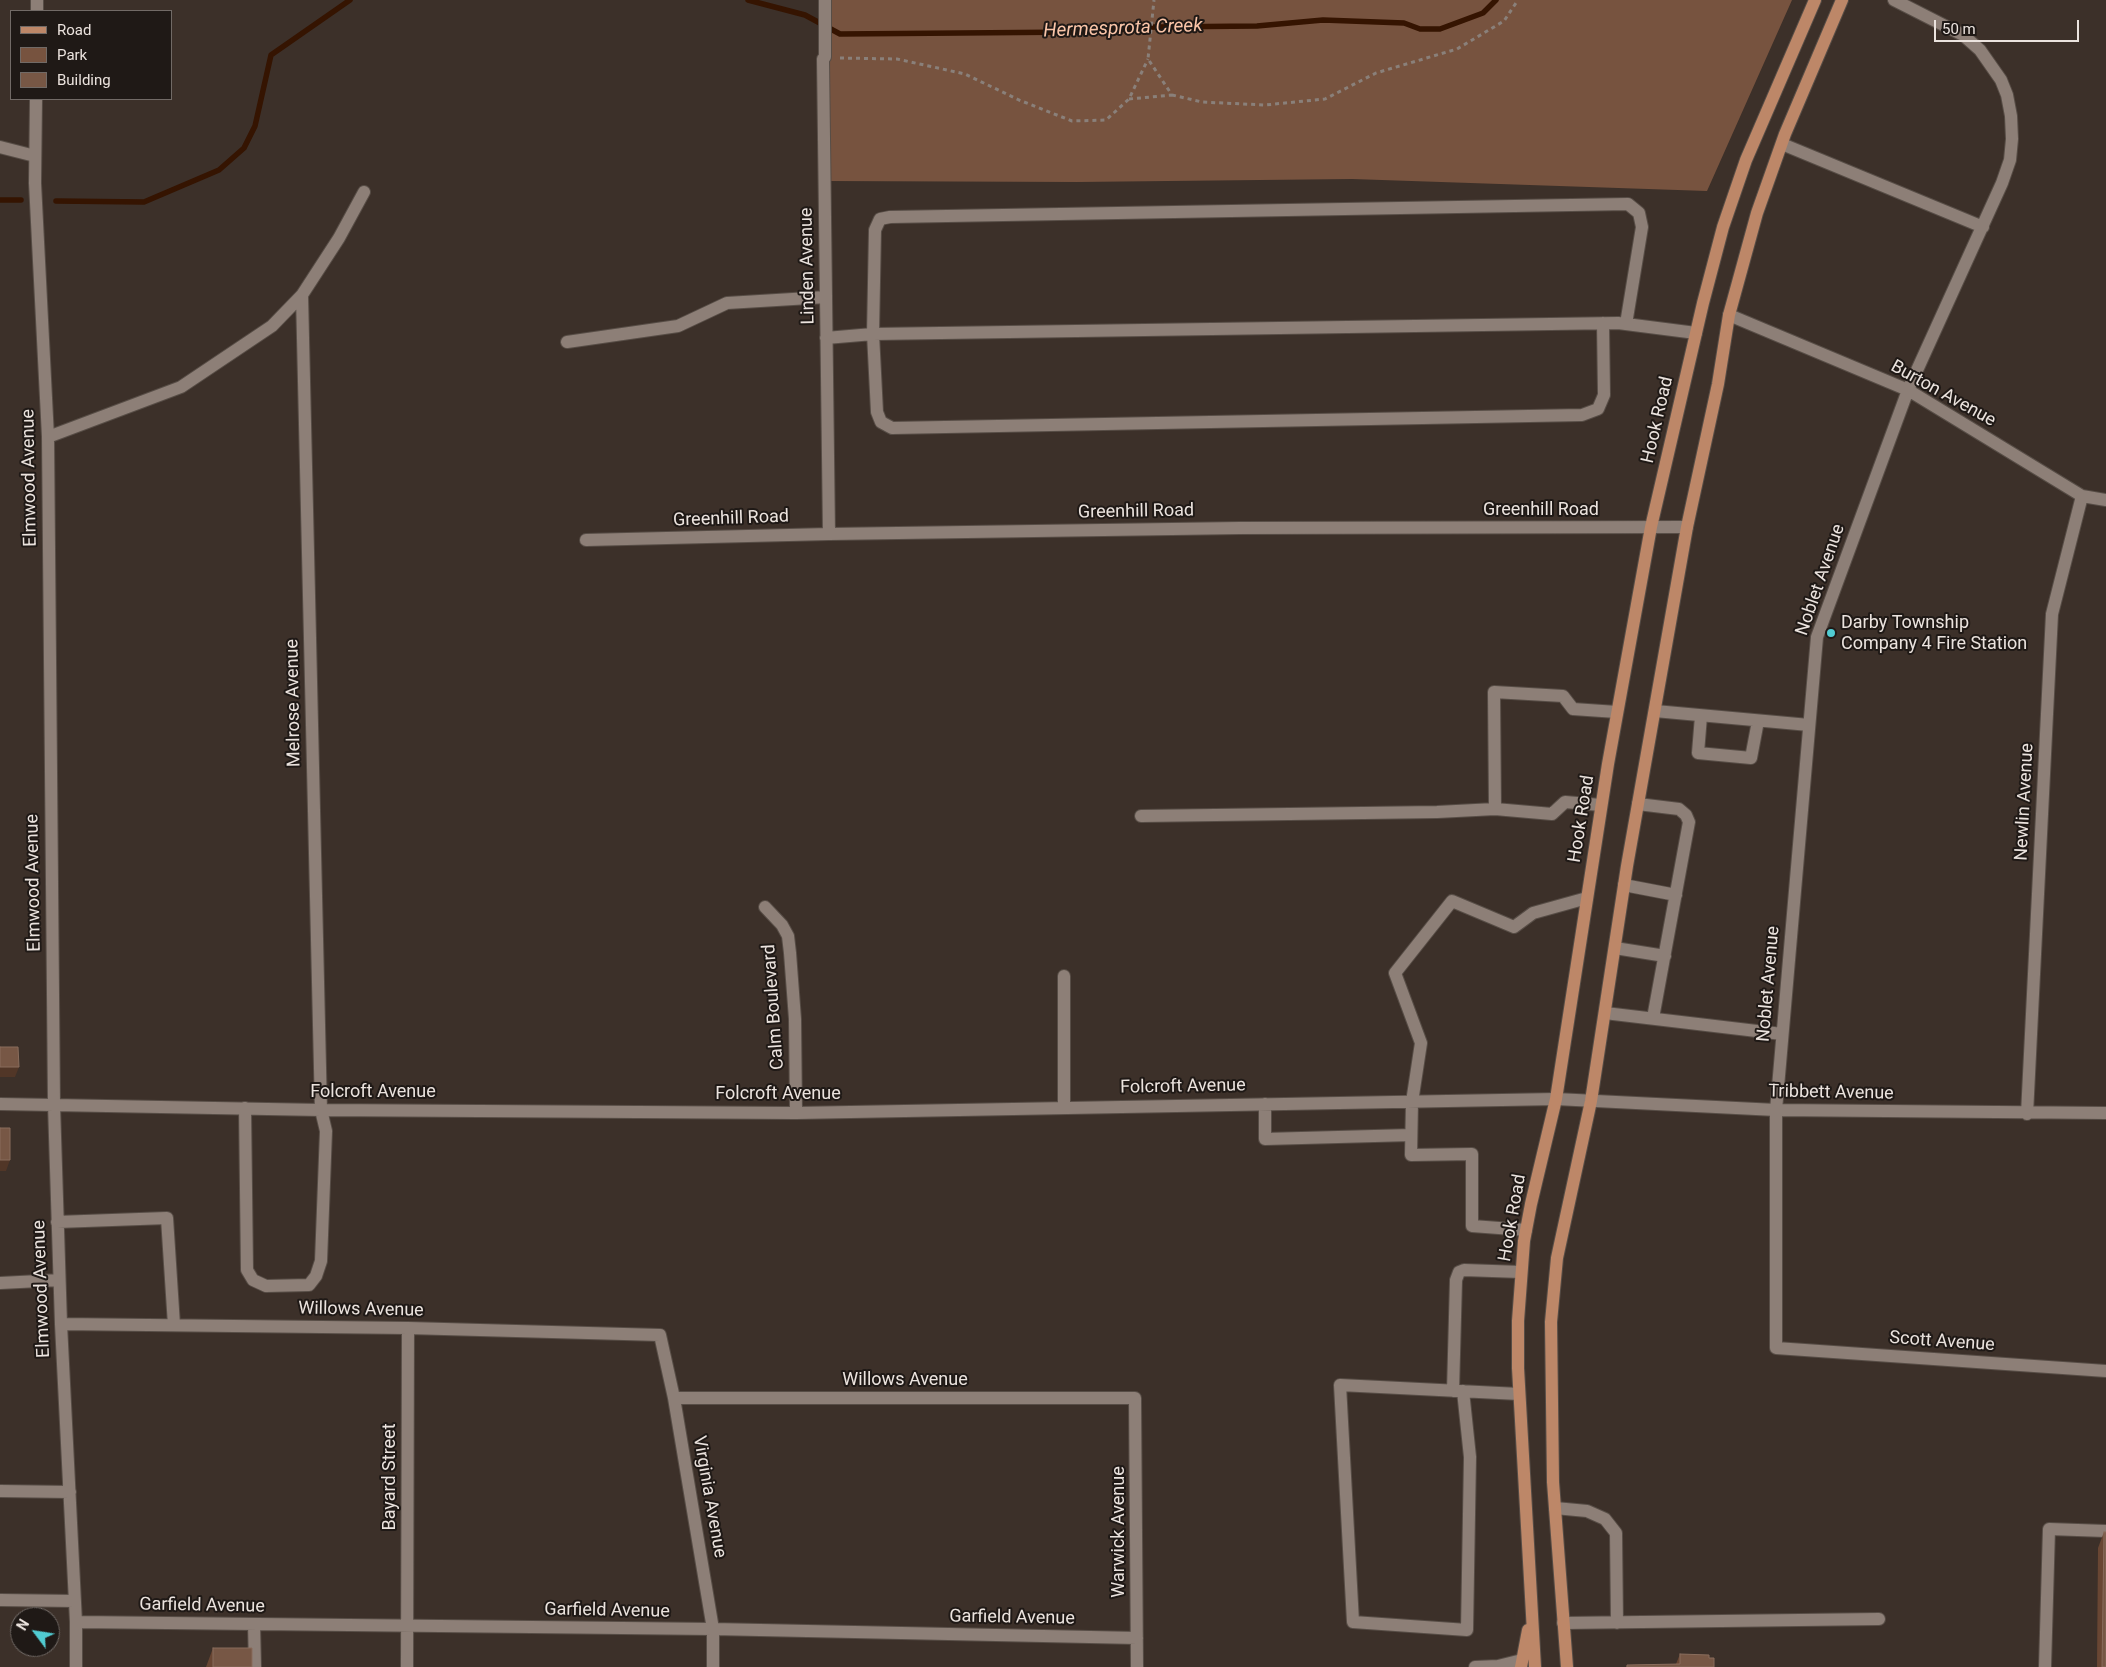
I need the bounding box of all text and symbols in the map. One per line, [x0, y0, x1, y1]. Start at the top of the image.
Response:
legend [10, 10, 172, 100]
scale bar [1936, 10, 2081, 42]
water label: Hermesprota Creek [1043, 15, 1203, 43]
text: 50 m [1942, 20, 1976, 38]
text: Road [57, 21, 91, 39]
text: Park [57, 46, 87, 64]
text: Building [57, 71, 111, 89]
street label: Linden Avenue [796, 207, 820, 325]
street label: Burton Avenue [1887, 356, 1999, 432]
street label: Hook Road [1638, 375, 1678, 465]
street label: Elmwood Avenue [18, 409, 42, 547]
street label: Greenhill Road [1483, 499, 1599, 521]
street label: Greenhill Road [1078, 500, 1194, 524]
street label: Greenhill Road [673, 506, 789, 532]
street label: Noblet Avenue [1792, 521, 1850, 639]
place label: Darby Township Company 4 Fire Station [1841, 612, 2027, 654]
marker: Darby Township Company 4 Fire Station [1825, 627, 1837, 639]
street label: Melrose Avenue [282, 639, 306, 767]
street label: Newlin Avenue [2011, 743, 2039, 861]
street label: Hook Road [1564, 774, 1600, 864]
street label: Elmwood Avenue [22, 814, 46, 952]
street label: Noblet Avenue [1753, 925, 1785, 1043]
street label: Calm Boulevard [759, 943, 789, 1071]
street label: Folcroft Avenue [1120, 1075, 1246, 1099]
street label: Folcroft Avenue [310, 1081, 436, 1103]
street label: Tribbett Avenue [1768, 1081, 1894, 1105]
street label: Folcroft Avenue [715, 1083, 841, 1105]
street label: Hook Road [1495, 1173, 1531, 1263]
street label: Elmwood Avenue [29, 1220, 55, 1358]
street label: Willows Avenue [298, 1298, 424, 1322]
street label: Scott Avenue [1889, 1328, 1995, 1356]
street label: Willows Avenue [842, 1369, 968, 1391]
street label: Bayard Street [379, 1423, 401, 1531]
street label: Virginia Avenue [688, 1434, 730, 1560]
street label: Warwick Avenue [1108, 1466, 1130, 1598]
street label: Garfield Avenue [139, 1594, 265, 1618]
street label: Garfield Avenue [544, 1599, 670, 1623]
street label: Garfield Avenue [949, 1606, 1075, 1630]
north arrow [10, 1607, 60, 1657]
text: N [14, 1616, 32, 1633]

